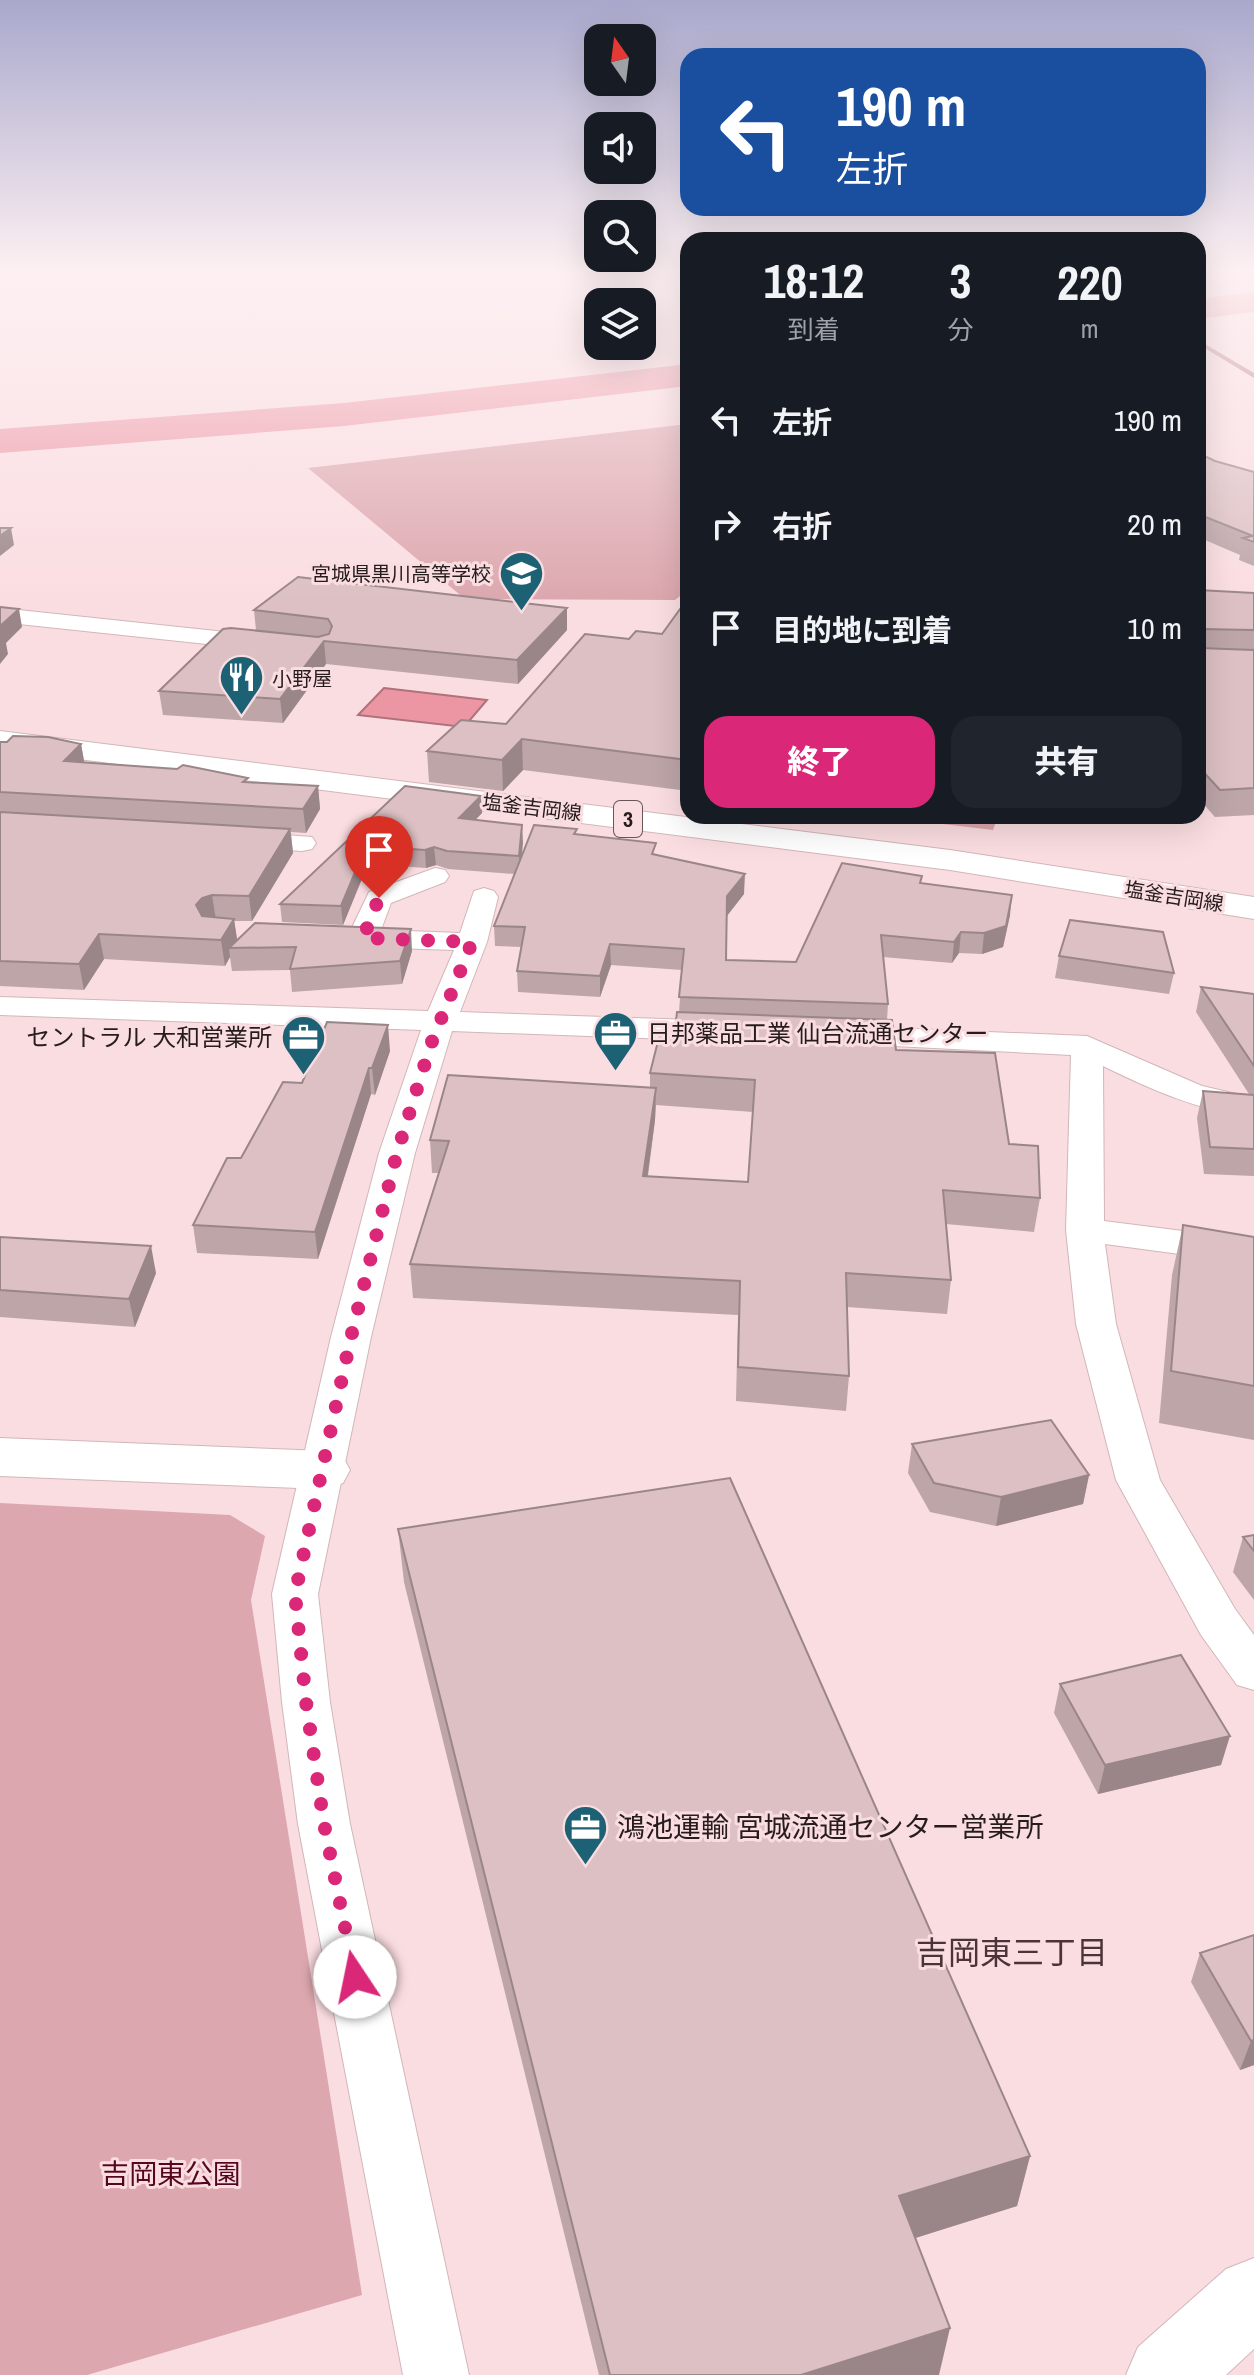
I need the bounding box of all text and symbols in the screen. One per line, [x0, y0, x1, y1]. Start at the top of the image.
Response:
north arrow [584, 24, 656, 96]
map controls [584, 24, 656, 360]
text: 190 m [836, 68, 966, 143]
icon: left [704, 80, 808, 184]
button: sound [584, 112, 656, 184]
text: 左折 [836, 145, 908, 193]
button: search [584, 200, 656, 272]
text: 18:12 [763, 248, 864, 313]
text: 3 [950, 248, 971, 313]
text: 220 [1057, 250, 1123, 315]
button: layers [584, 288, 656, 360]
text: m [1081, 311, 1099, 346]
text: 到着 [788, 312, 840, 347]
text: 分 [947, 312, 973, 347]
icon: left [704, 398, 748, 442]
text: 190 m [1114, 400, 1182, 440]
text: 左折 [772, 402, 832, 442]
icon: right [704, 502, 748, 546]
text: 20 m [1127, 504, 1182, 544]
text: 右折 [772, 506, 832, 546]
school or university icon: 宮城県黒川高等学校 [498, 549, 546, 612]
place label: 宮城県黒川高等学校 [311, 560, 491, 587]
icon: arrive [704, 606, 748, 650]
text: 10 m [1127, 608, 1182, 648]
text: 目的地に到着 [772, 610, 952, 650]
restaurant icon: 小野屋 [217, 654, 265, 717]
place label: 小野屋 [272, 665, 332, 692]
button: 終了 [704, 716, 935, 808]
button: 共有 [951, 716, 1182, 808]
street label: 塩釜吉岡線 [481, 788, 583, 826]
road number: 3 [614, 801, 642, 837]
pin [345, 816, 413, 898]
icon: arrive [357, 828, 401, 872]
street label: 塩釜吉岡線 [1123, 875, 1225, 917]
office icon: 日邦薬品工業 仙台流通センター [592, 1009, 640, 1072]
office icon: セントラル 大和営業所 [279, 1013, 327, 1076]
place label: 日邦薬品工業 仙台流通センター [647, 1017, 988, 1049]
place label: セントラル 大和営業所 [27, 1021, 272, 1053]
office icon: 鴻池運輸 宮城流通センター営業所 [562, 1803, 610, 1866]
place label: 鴻池運輸 宮城流通センター営業所 [617, 1808, 1043, 1846]
district label: 吉岡東三丁目 [916, 1931, 1108, 1974]
position arrow [313, 1935, 397, 2019]
park label: 吉岡東公園 [101, 2155, 241, 2193]

